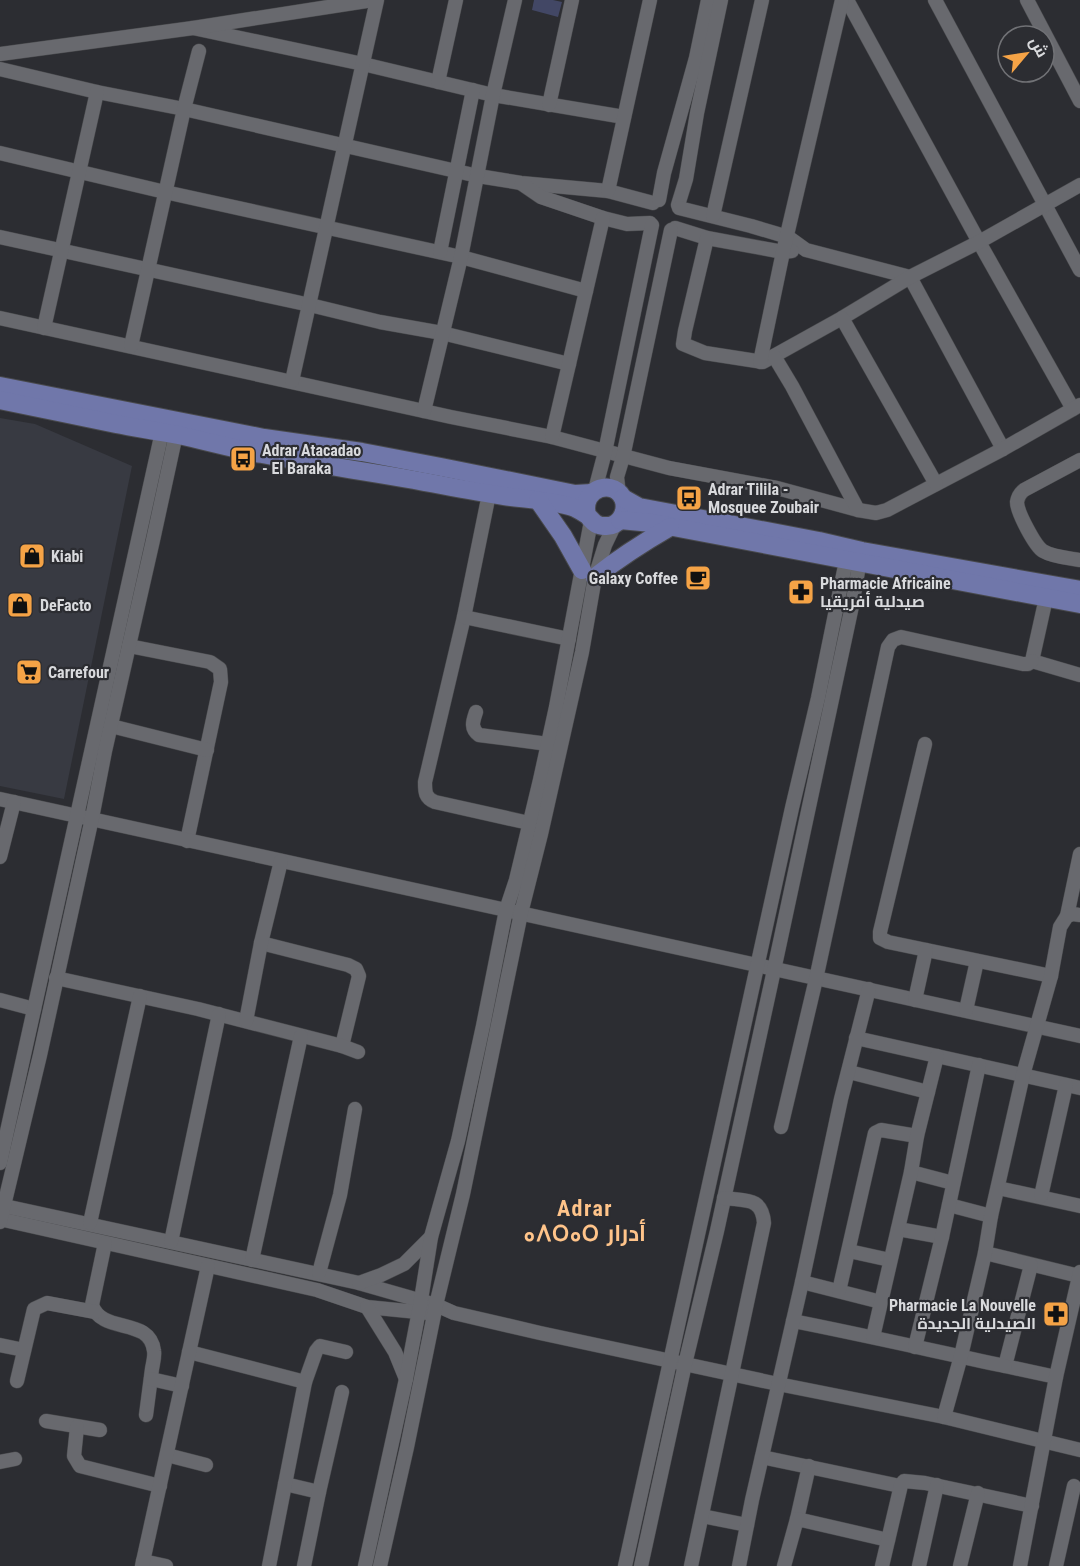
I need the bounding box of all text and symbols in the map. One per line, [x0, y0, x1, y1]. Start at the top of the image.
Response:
north arrow [996, 24, 1056, 84]
text: ش [1025, 33, 1052, 61]
place label: Adrar Atacadao - El Baraka [262, 441, 361, 478]
bus stop icon: Adrar Atacadao - El Baraka [228, 444, 258, 474]
place label: Adrar Tilila - Mosquee Zoubair [708, 480, 819, 517]
bus stop icon: Adrar Tilila - Mosquee Zoubair [674, 483, 704, 513]
shop icon: Kiabi [17, 541, 47, 571]
place label: Kiabi [51, 547, 83, 566]
cafe icon: Galaxy Coffee [683, 563, 713, 593]
place label: Galaxy Coffee [589, 569, 678, 588]
place label: Pharmacie Africaine صيدلية أفريقيا [820, 574, 951, 611]
pharmacy icon: Pharmacie Africaine صيدلية أفريقيا [786, 577, 816, 607]
shop icon: DeFacto [5, 590, 35, 620]
place label: DeFacto [40, 596, 92, 615]
supermarket icon: Carrefour [14, 657, 44, 687]
place label: Carrefour [48, 663, 109, 682]
district label: Adrar ⴰⴷⵔⴰⵔ أدرار [524, 1196, 646, 1246]
place label: Pharmacie La Nouvelle الصيدلية الجديدة [889, 1296, 1036, 1333]
pharmacy icon: Pharmacie La Nouvelle الصيدلية الجديدة [1041, 1299, 1071, 1329]

